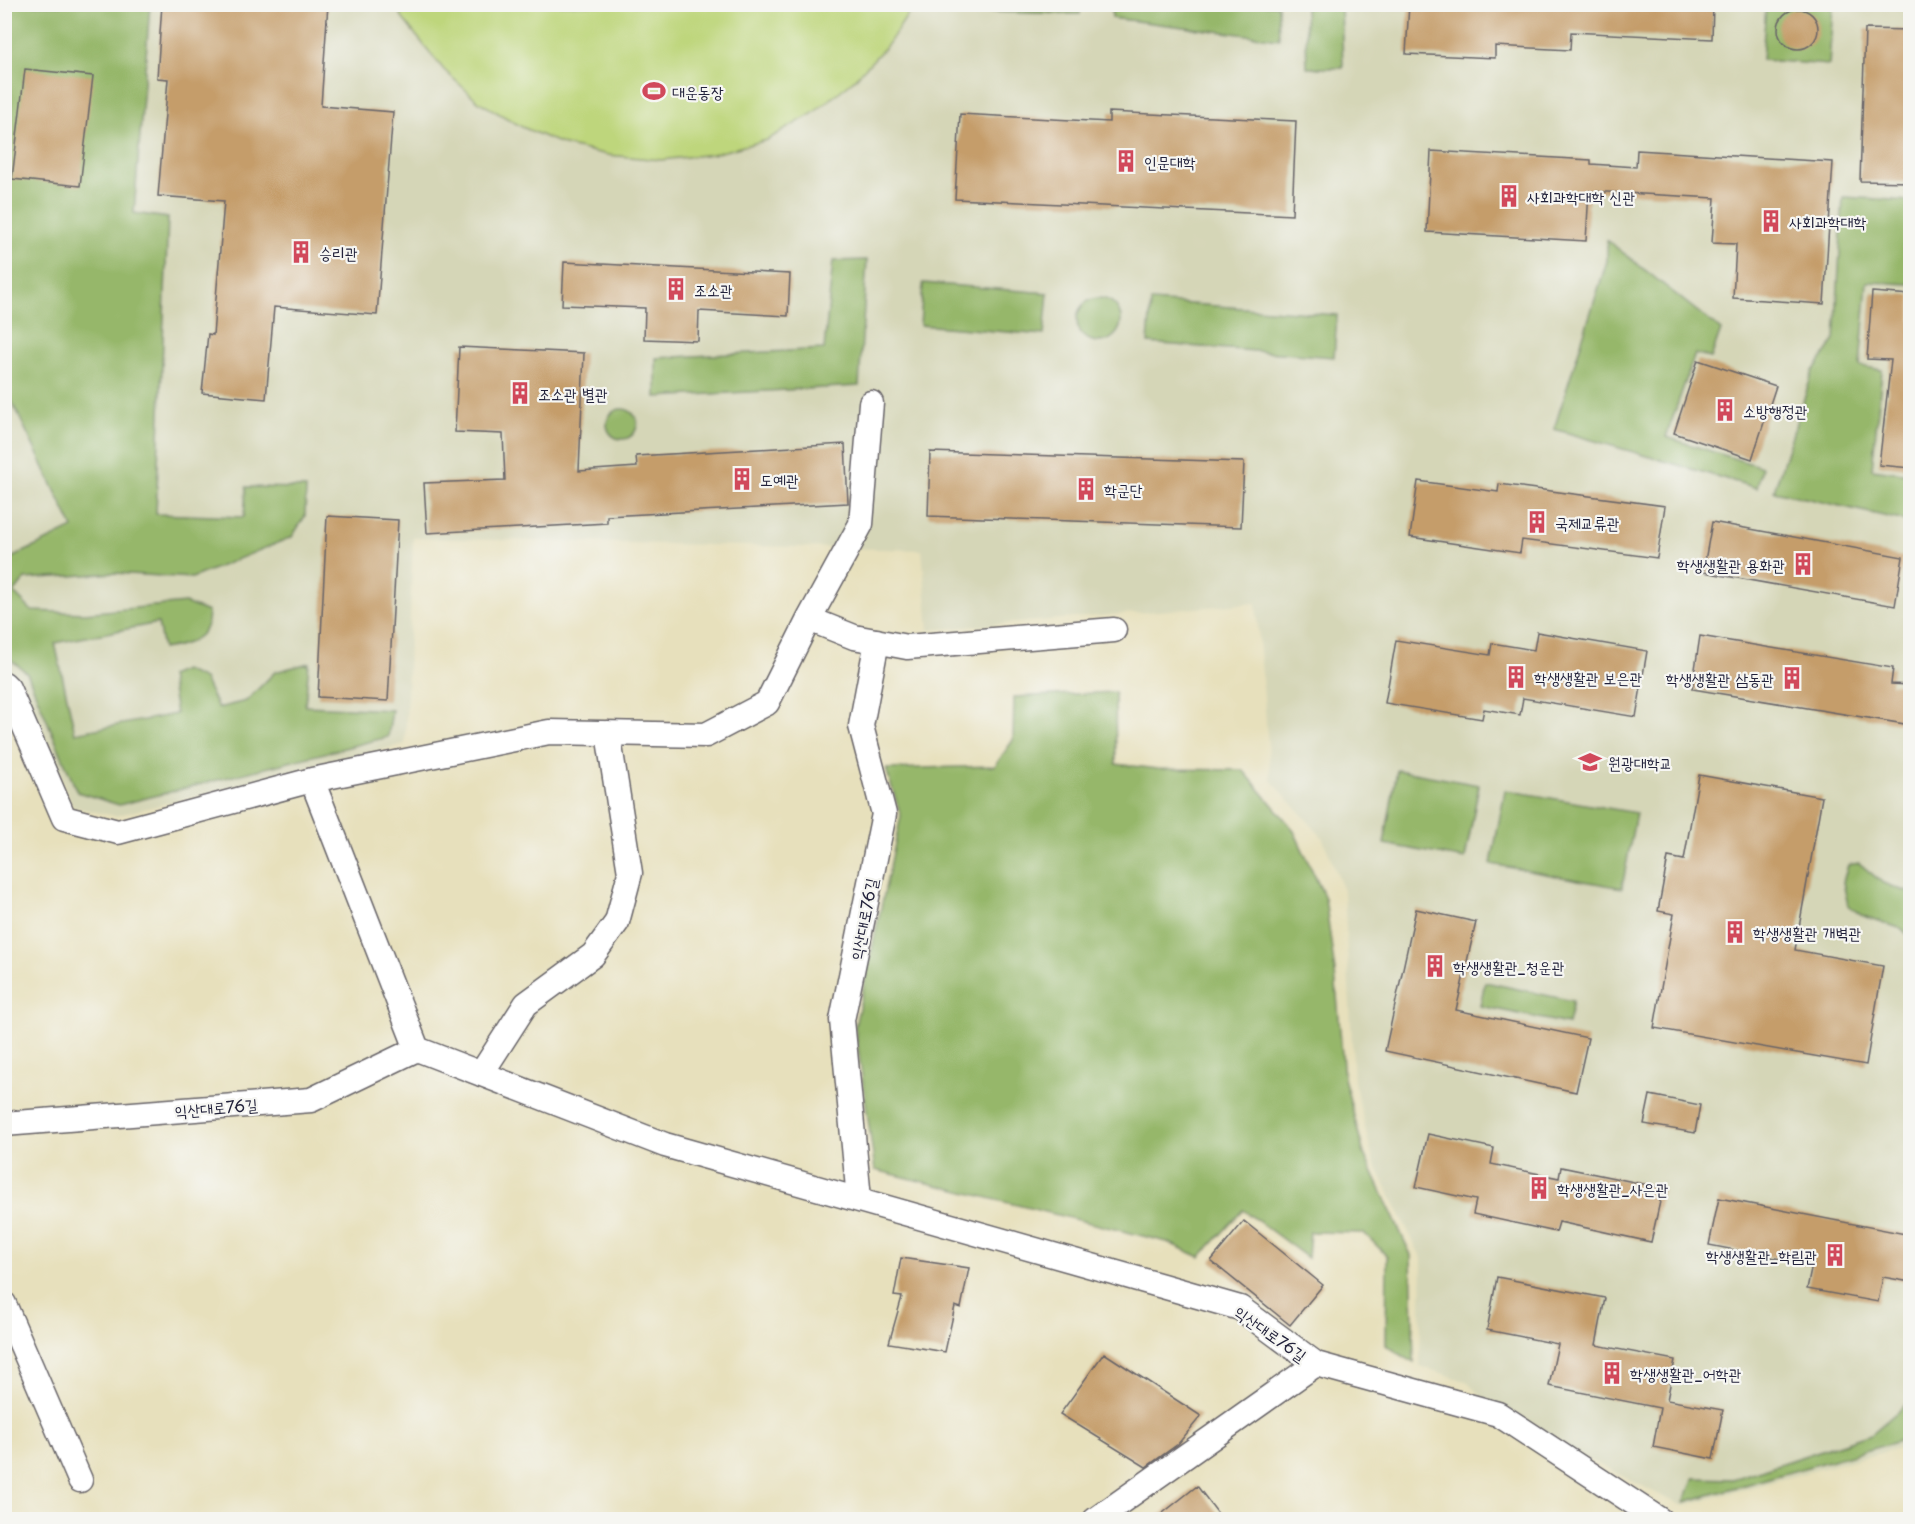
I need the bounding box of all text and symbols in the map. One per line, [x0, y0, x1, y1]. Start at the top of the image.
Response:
sports icon: 대운동장 [641, 78, 667, 104]
place label: 대운동장 [672, 79, 724, 103]
building icon: 인문대학 [1113, 148, 1139, 174]
place label: 인문대학 [1144, 149, 1196, 173]
building icon: 사회과학대학 신관 [1496, 183, 1522, 209]
place label: 사회과학대학 신관 [1527, 184, 1635, 208]
building icon: 사회과학대학 [1758, 208, 1784, 234]
place label: 사회과학대학 [1789, 209, 1866, 233]
building icon: 승리관 [288, 239, 314, 265]
place label: 승리관 [319, 240, 358, 264]
building icon: 조소관 [663, 276, 689, 302]
place label: 조소관 [694, 277, 733, 301]
building icon: 조소관 별관 [507, 380, 533, 406]
place label: 조소관 별관 [538, 381, 608, 405]
building icon: 소방행정관 [1712, 397, 1738, 423]
place label: 소방행정관 [1743, 398, 1808, 422]
building icon: 도예관 [729, 466, 755, 492]
place label: 도예관 [760, 467, 799, 491]
building icon: 학군단 [1073, 476, 1099, 502]
place label: 학군단 [1104, 477, 1143, 501]
building icon: 국제교류관 [1524, 509, 1550, 535]
place label: 국제교류관 [1555, 510, 1620, 534]
building icon: 학생생활관 용화관 [1790, 551, 1816, 577]
place label: 학생생활관 용화관 [1677, 552, 1785, 576]
building icon: 학생생활관 보은관 [1503, 664, 1529, 690]
place label: 학생생활관 보은관 [1534, 665, 1642, 689]
building icon: 학생생활관 삼동관 [1779, 665, 1805, 691]
place label: 학생생활관 삼동관 [1666, 666, 1774, 690]
school or university icon: 원광대학교 [1577, 749, 1603, 775]
place label: 원광대학교 [1608, 750, 1672, 774]
street label: 익산대로76길 [843, 876, 883, 962]
building icon: 학생생활관 개벽관 [1722, 919, 1748, 945]
place label: 학생생활관 개벽관 [1753, 920, 1861, 944]
building icon: 학생생활관_청운관 [1422, 953, 1448, 979]
place label: 학생생활관_청운관 [1453, 954, 1564, 978]
street label: 익산대로76길 [173, 1091, 259, 1123]
building icon: 학생생활관_사은관 [1526, 1175, 1552, 1201]
place label: 학생생활관_사은관 [1557, 1176, 1668, 1200]
building icon: 학생생활관_학림관 [1822, 1242, 1848, 1268]
place label: 학생생활관_학림관 [1706, 1243, 1817, 1267]
street label: 익산대로76길 [1230, 1299, 1312, 1367]
building icon: 학생생활관_어학관 [1599, 1360, 1625, 1386]
place label: 학생생활관_어학관 [1630, 1361, 1741, 1385]

